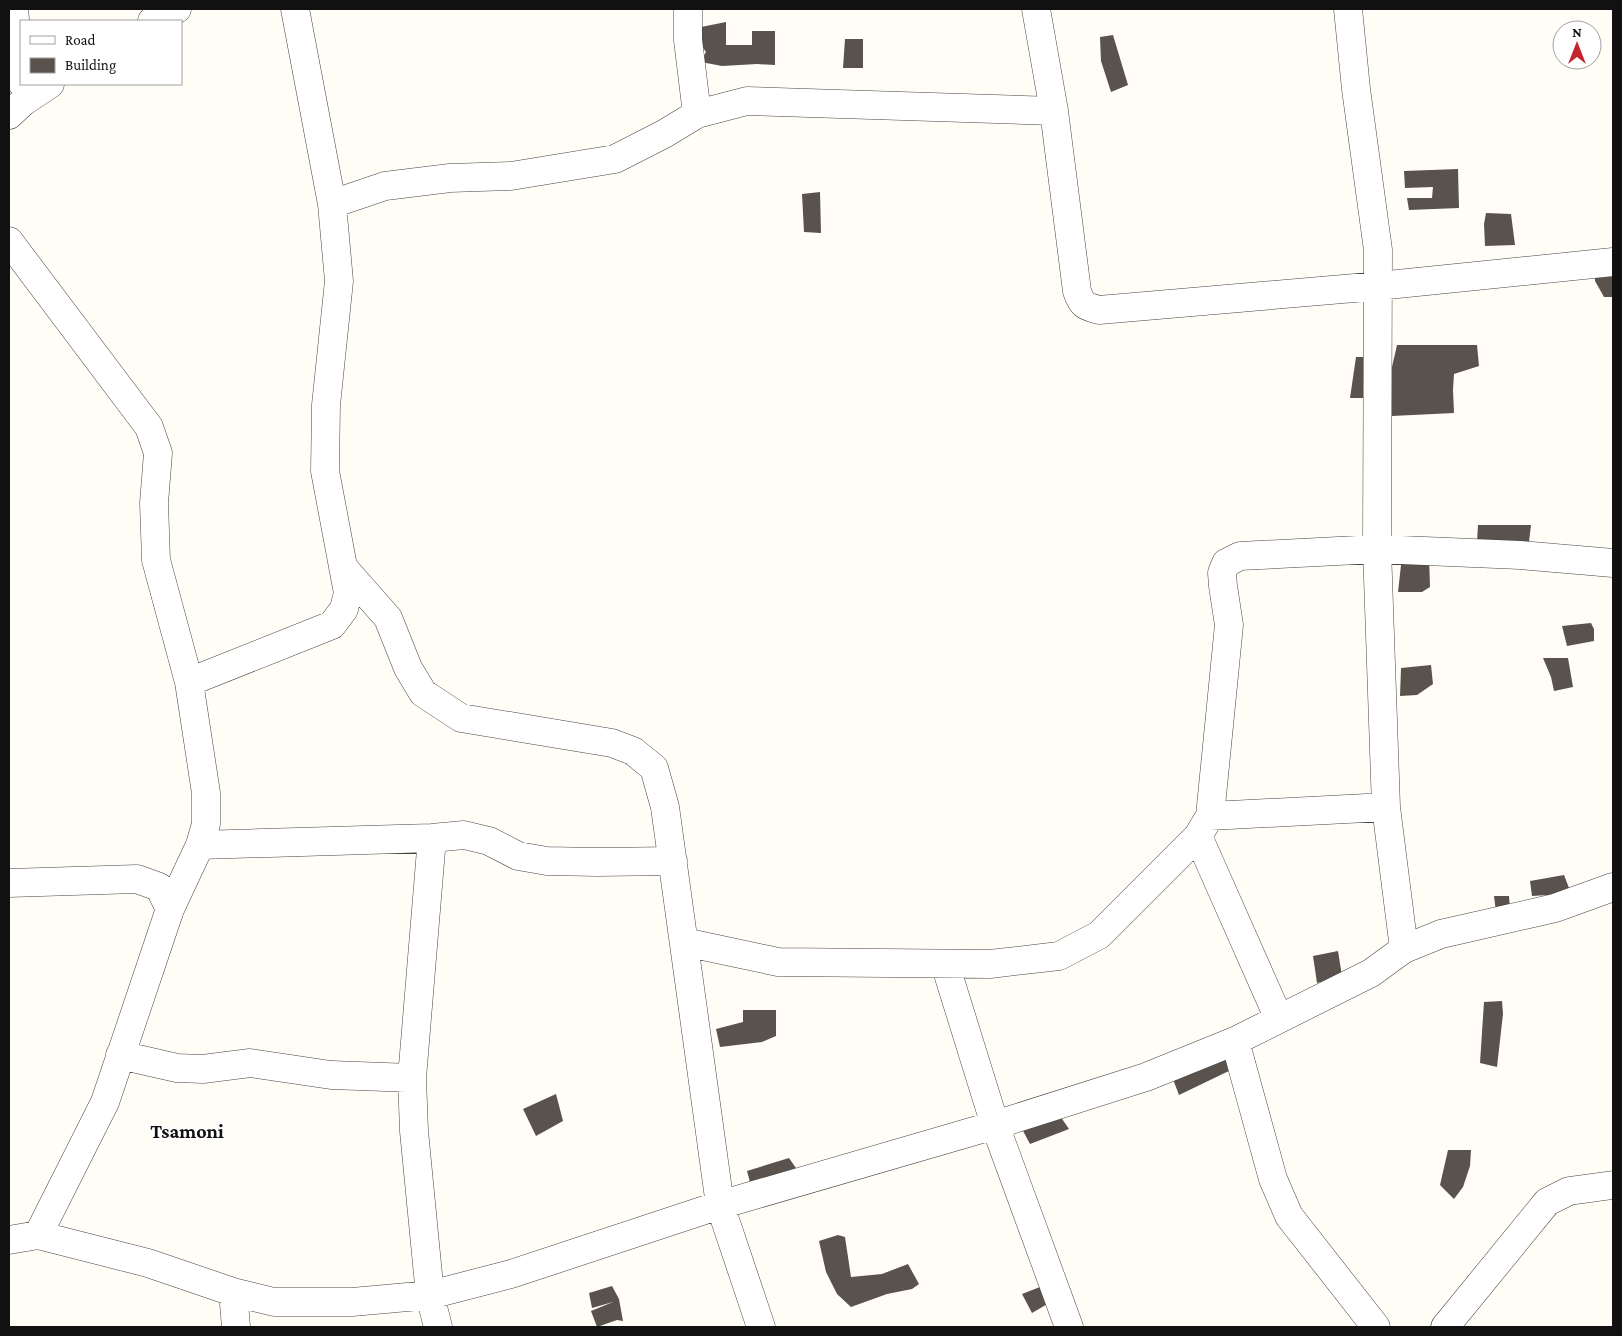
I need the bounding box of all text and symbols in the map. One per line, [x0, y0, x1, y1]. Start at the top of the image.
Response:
legend [20, 20, 182, 85]
north arrow [1552, 20, 1602, 70]
text: N [1572, 24, 1582, 40]
text: Road [65, 32, 96, 48]
text: Building [65, 57, 116, 74]
district label: Tsamoni [150, 1120, 224, 1142]

